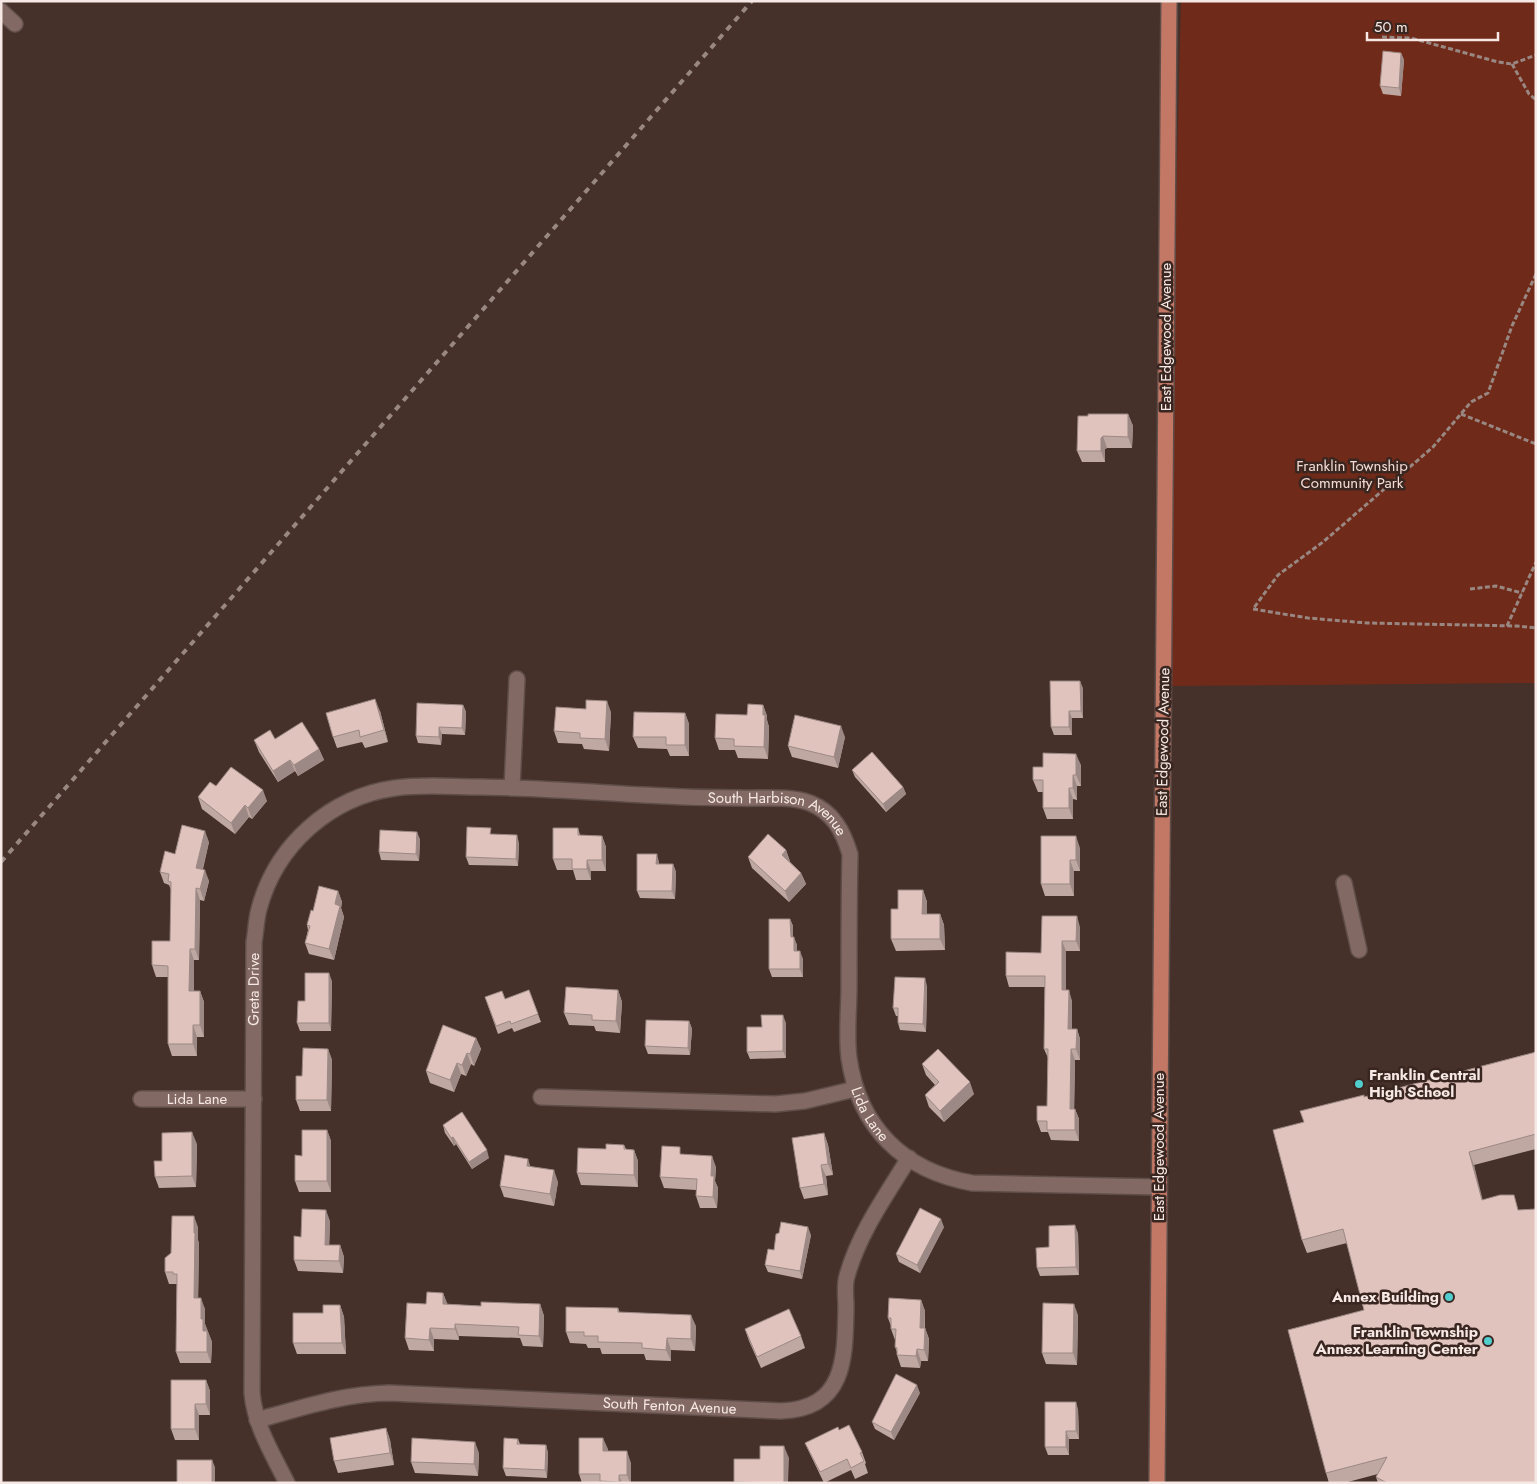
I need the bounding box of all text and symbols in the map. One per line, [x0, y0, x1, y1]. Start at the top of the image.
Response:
scale bar [1367, 10, 1498, 42]
text: 50 m [1374, 16, 1408, 38]
street label: East Edgewood Avenue [1155, 262, 1177, 411]
park label: Franklin Township Community Park [1296, 455, 1408, 494]
street label: East Edgewood Avenue [1151, 667, 1175, 816]
street label: South Harbison Avenue [707, 787, 852, 840]
street label: Greta Drive [243, 952, 265, 1026]
place label: Franklin Central High School [1369, 1064, 1481, 1103]
street label: East Edgewood Avenue [1148, 1072, 1170, 1221]
marker: Franklin Central High School [1353, 1078, 1365, 1090]
street label: Lida Lane [845, 1084, 894, 1147]
street label: Lida Lane [167, 1088, 228, 1110]
place label: Annex Building [1331, 1286, 1439, 1308]
marker: Annex Building [1443, 1291, 1455, 1303]
place label: Franklin Township Annex Learning Center [1315, 1321, 1479, 1360]
marker: Franklin Township Annex Learning Center [1482, 1335, 1494, 1347]
street label: South Fenton Avenue [602, 1392, 737, 1420]

